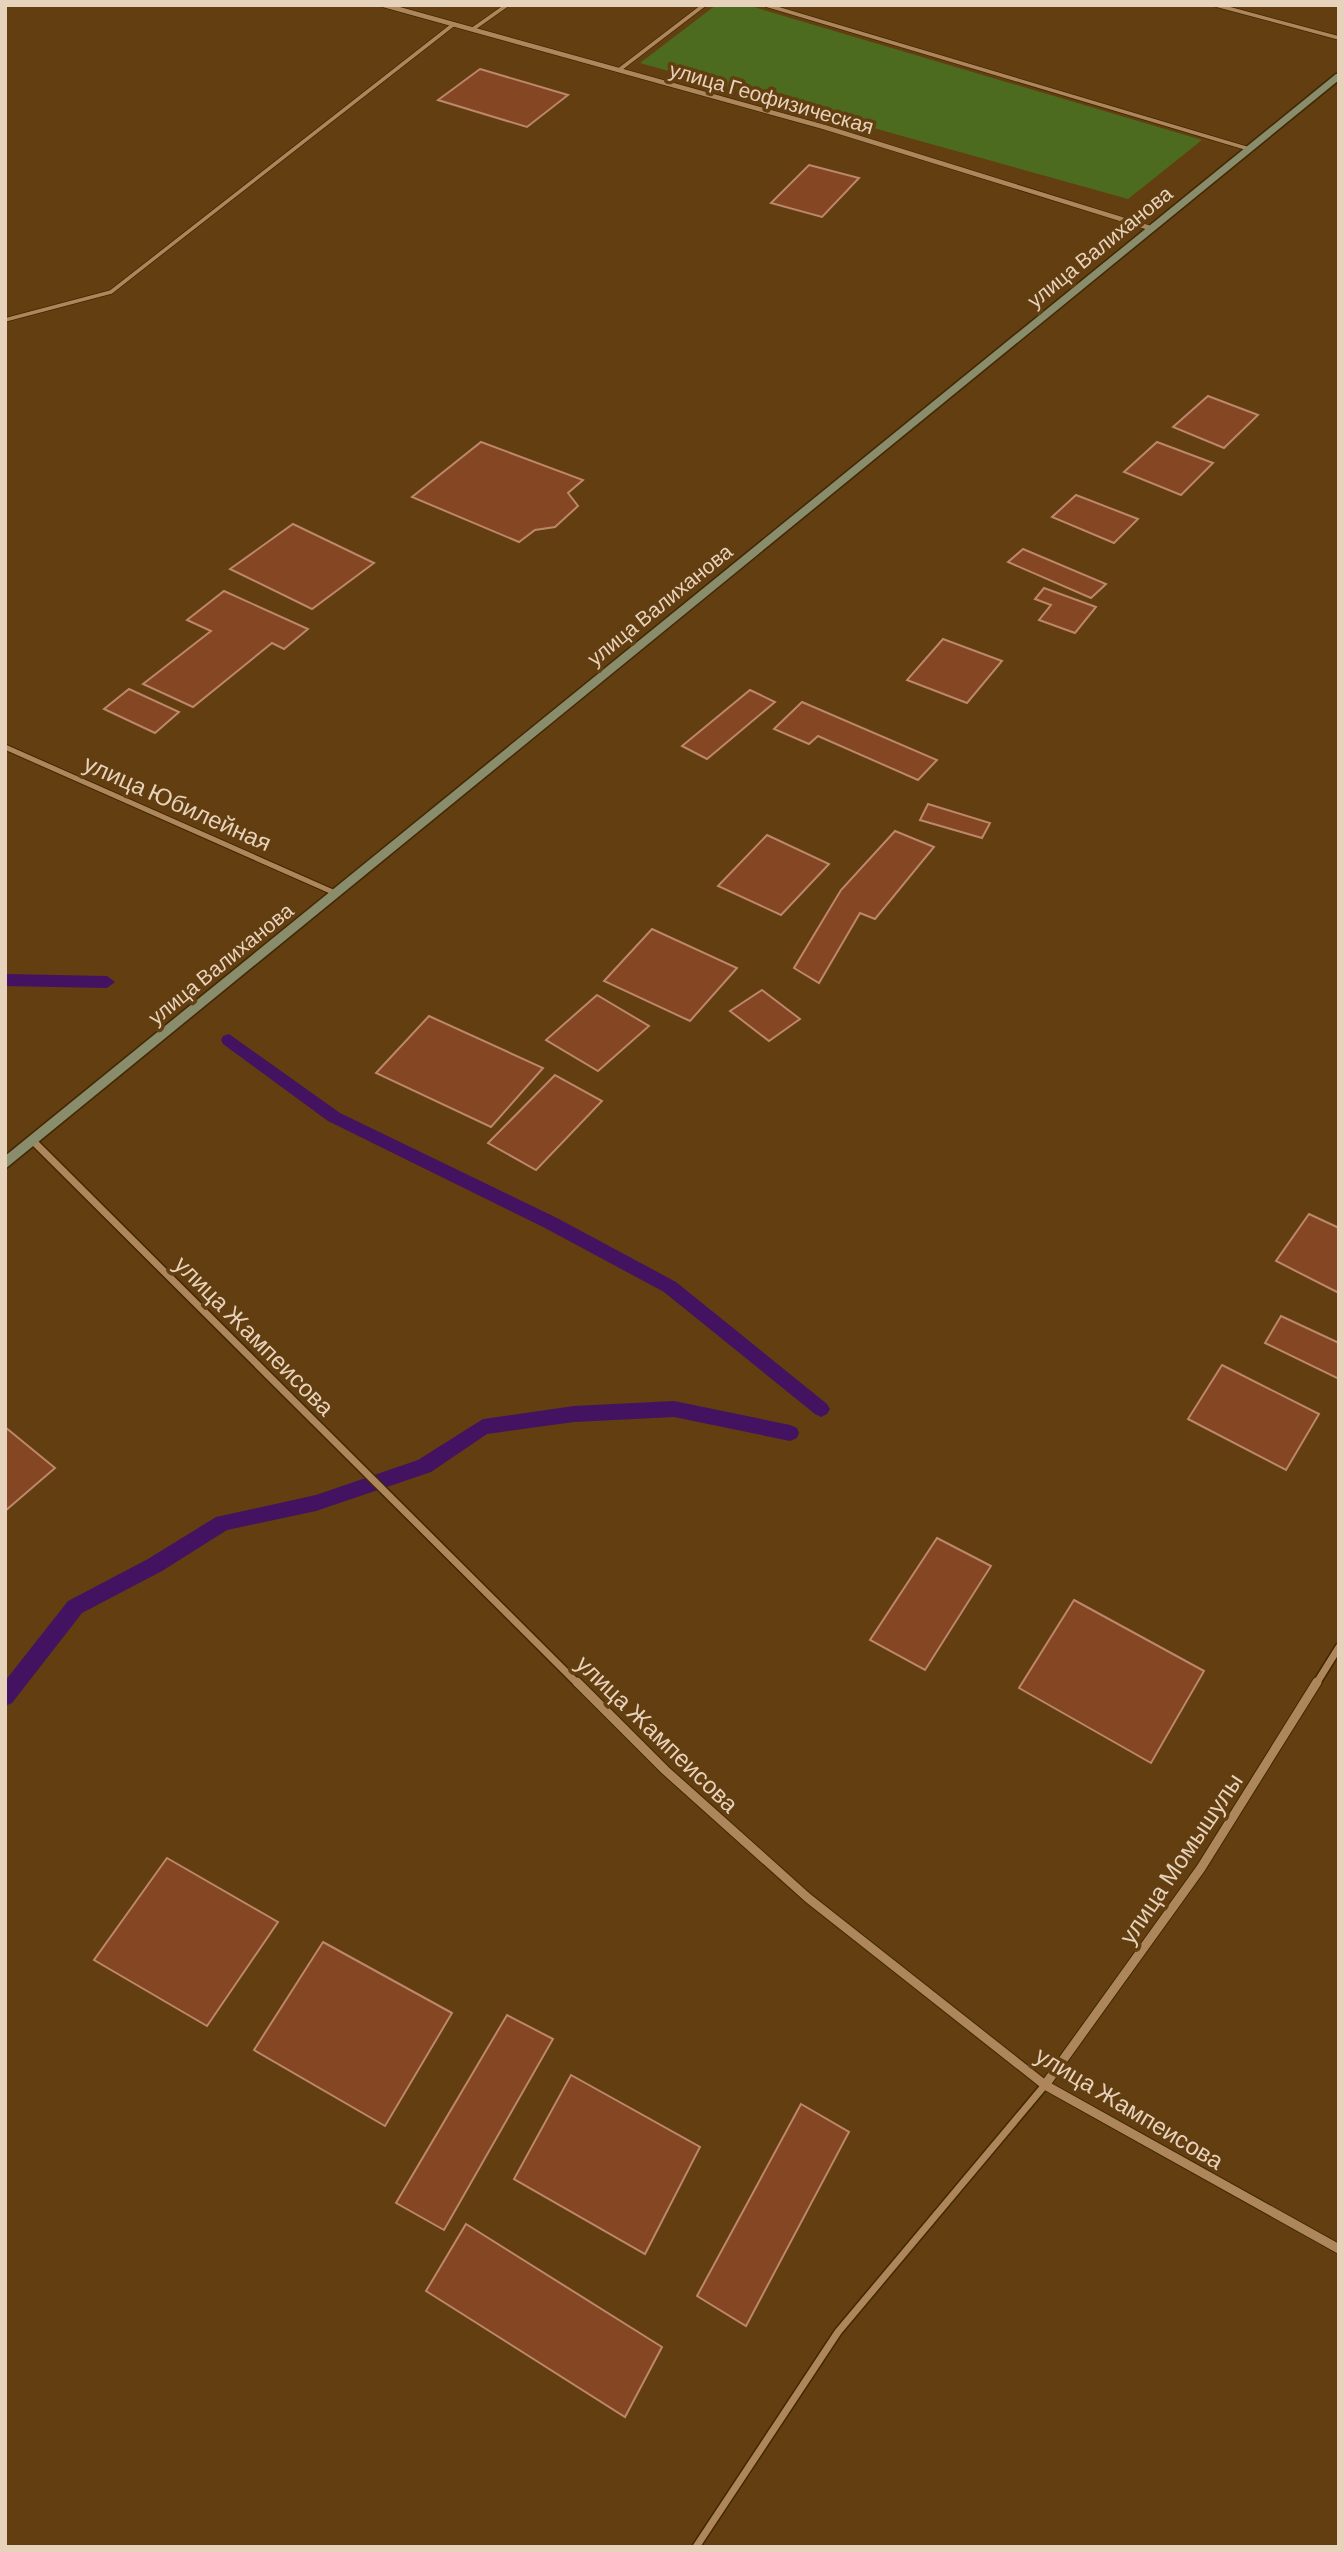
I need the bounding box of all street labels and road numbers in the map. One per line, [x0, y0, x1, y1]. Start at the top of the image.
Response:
street label: улица Геофизическая [667, 56, 877, 138]
street label: улица Валиханова [1021, 180, 1177, 312]
street label: улица Валиханова [581, 538, 737, 670]
street label: улица Юбилейная [80, 748, 276, 856]
street label: улица Валиханова [142, 897, 298, 1029]
street label: улица Жампеисова [169, 1249, 341, 1421]
street label: улица Жампеисова [571, 1648, 746, 1818]
street label: улица Момышулы [1112, 1767, 1248, 1949]
street label: улица Жампеисова [1031, 2039, 1230, 2175]

